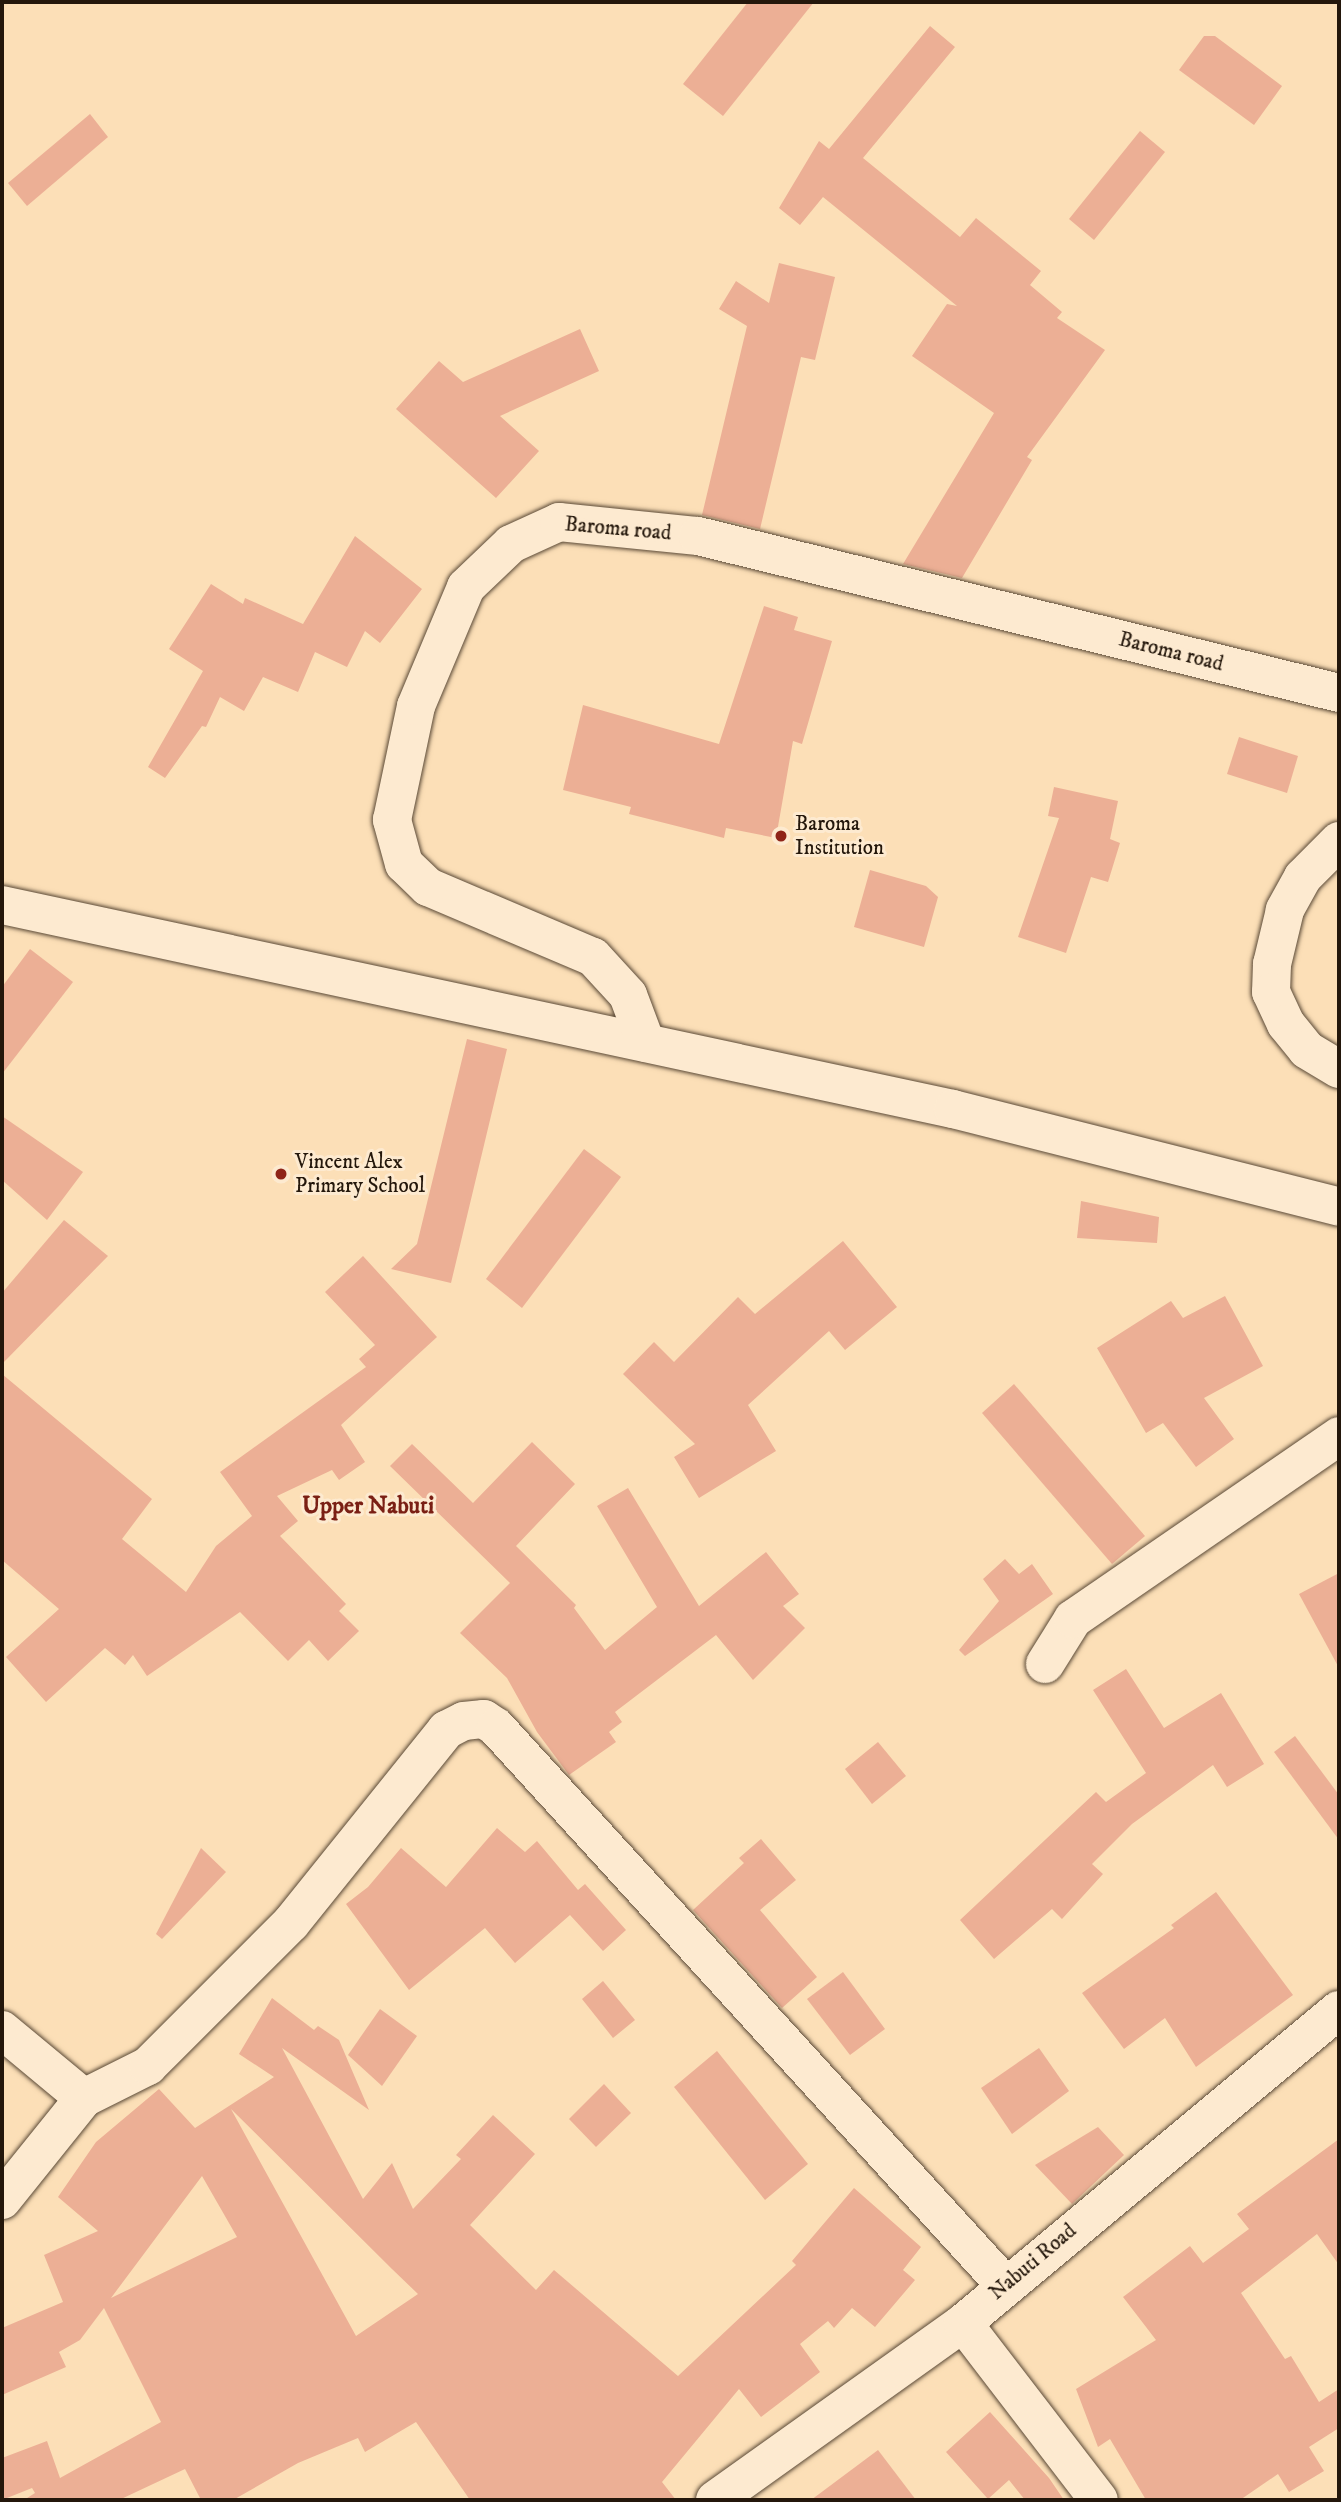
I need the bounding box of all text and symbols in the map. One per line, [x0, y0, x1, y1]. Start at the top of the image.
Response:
street label: Baroma road [564, 512, 672, 546]
street label: Baroma road [1116, 627, 1226, 677]
place label: Baroma Institution [795, 811, 884, 861]
marker: Baroma Institution [773, 828, 789, 844]
place label: Vincent Alex Primary School [295, 1149, 425, 1199]
marker: Vincent Alex Primary School [273, 1166, 289, 1182]
district label: Upper Nabuti [302, 1493, 434, 1521]
street label: Nabuti Road [984, 2218, 1082, 2306]

